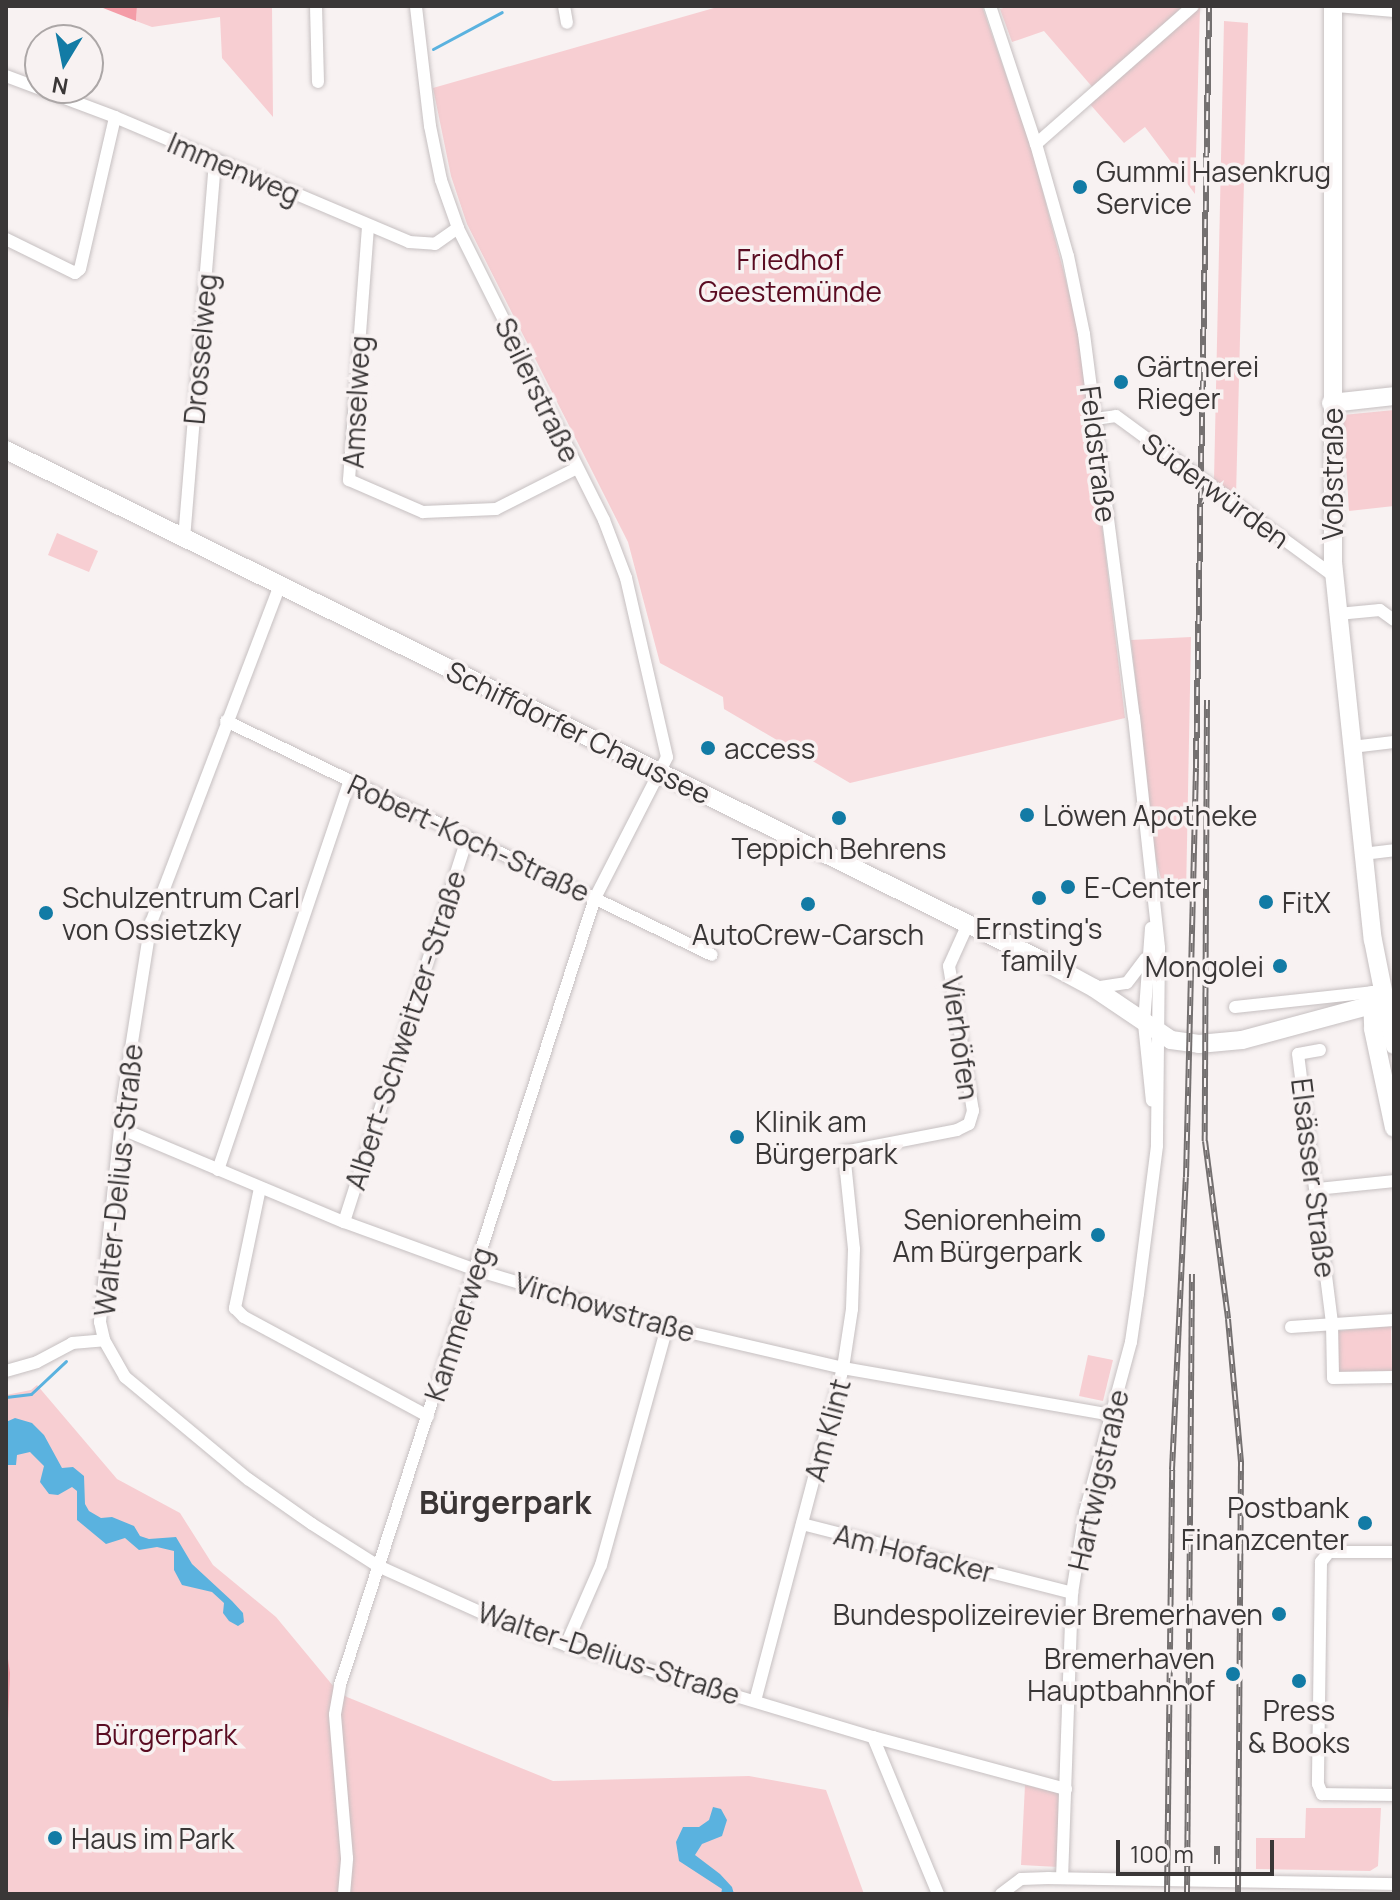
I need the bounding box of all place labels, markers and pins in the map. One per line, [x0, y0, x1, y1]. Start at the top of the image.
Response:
place label: Gummi Hasenkrug Service [1096, 154, 1331, 220]
marker: Gummi Hasenkrug Service [1071, 178, 1089, 196]
place label: Gärtnerei Rieger [1137, 349, 1259, 415]
marker: Gärtnerei Rieger [1112, 373, 1130, 391]
place label: access [724, 731, 815, 765]
marker: access [699, 739, 717, 757]
place label: Löwen Apotheke [1043, 798, 1257, 832]
marker: Löwen Apotheke [1018, 806, 1036, 824]
marker: Teppich Behrens [830, 809, 848, 827]
place label: Teppich Behrens [731, 831, 947, 865]
place label: E-Center [1084, 870, 1201, 904]
marker: E-Center [1059, 878, 1077, 896]
place label: Schulzentrum Carl von Ossietzky [62, 880, 300, 946]
place label: FitX [1282, 885, 1331, 919]
marker: Ernsting's family [1030, 889, 1048, 907]
marker: FitX [1257, 893, 1275, 911]
marker: AutoCrew-Carsch [799, 895, 817, 913]
marker: Schulzentrum Carl von Ossietzky [37, 904, 55, 922]
place label: Ernsting's family [976, 911, 1102, 977]
place label: AutoCrew-Carsch [692, 917, 924, 951]
place label: Mongolei [1145, 949, 1264, 983]
marker: Mongolei [1271, 957, 1289, 975]
place label: Klinik am Bürgerpark [755, 1104, 897, 1170]
marker: Klinik am Bürgerpark [726, 1126, 748, 1148]
place label: Seniorenheim Am Bürgerpark [892, 1202, 1082, 1268]
marker: Seniorenheim Am Bürgerpark [1089, 1226, 1107, 1244]
place label: Postbank Finanzcenter [1181, 1490, 1349, 1556]
marker: Postbank Finanzcenter [1356, 1514, 1374, 1532]
place label: Bundespolizeirevier Bremerhaven [833, 1597, 1263, 1631]
marker: Bundespolizeirevier Bremerhaven [1270, 1605, 1288, 1623]
place label: Bremerhaven Hauptbahnhof [1027, 1641, 1215, 1707]
marker: Bremerhaven Hauptbahnhof [1222, 1663, 1244, 1685]
marker: Press & Books [1290, 1672, 1308, 1690]
place label: Press & Books [1248, 1693, 1350, 1759]
place label: Haus im Park [71, 1821, 234, 1855]
marker: Haus im Park [46, 1829, 64, 1847]

